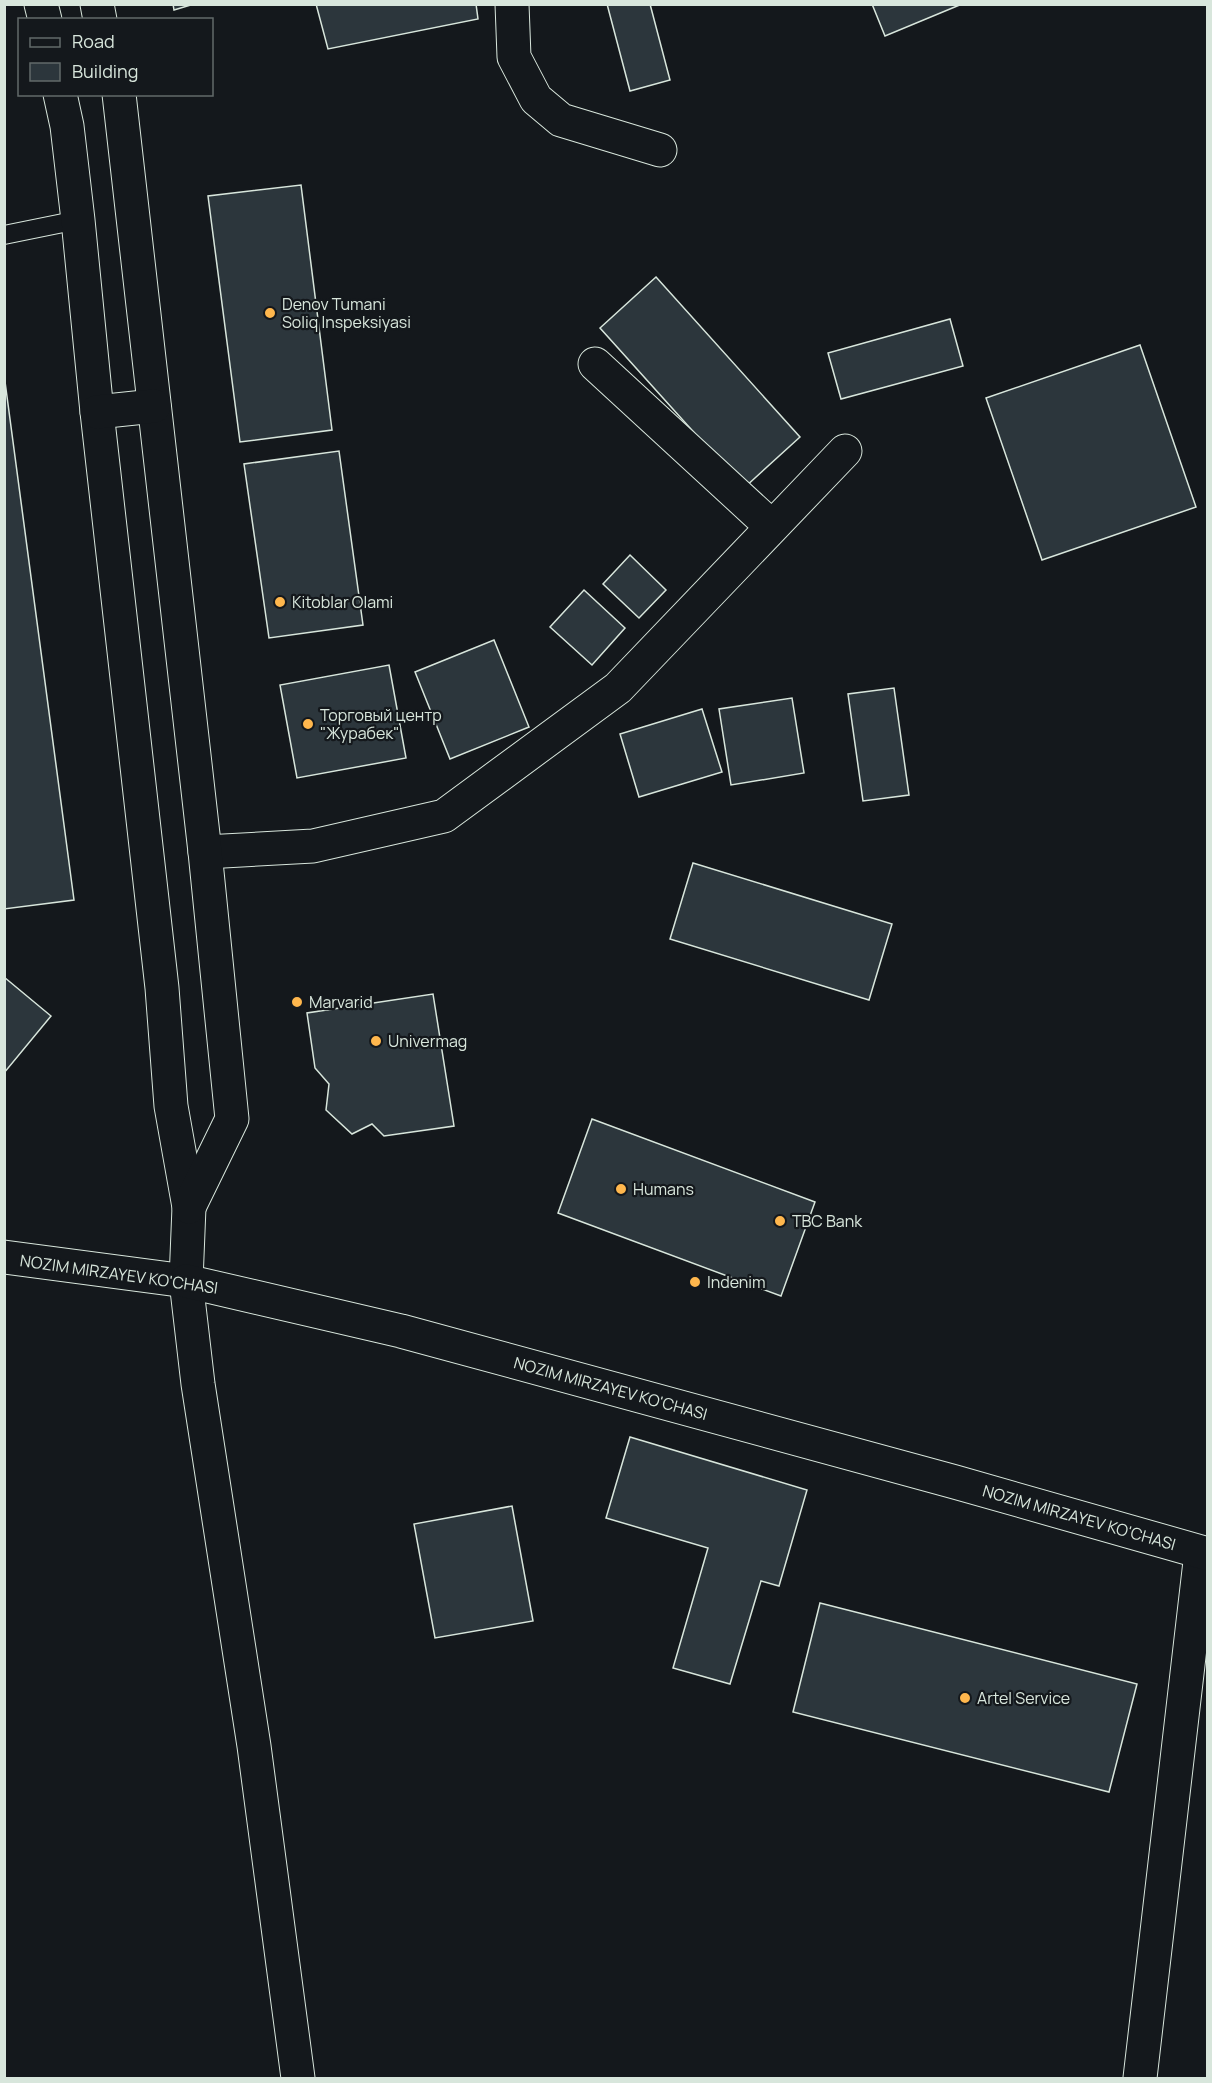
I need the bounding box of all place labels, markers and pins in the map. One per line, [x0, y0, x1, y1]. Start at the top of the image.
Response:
place label: Denov Tumani Soliq Inspeksiyasi [282, 293, 411, 333]
marker: Denov Tumani Soliq Inspeksiyasi [263, 306, 277, 320]
place label: Kitoblar Olami [292, 591, 393, 613]
marker: Kitoblar Olami [273, 595, 287, 609]
place label: Торговый центр "Журабек" [320, 704, 442, 744]
marker: Торговый центр "Журабек" [301, 717, 315, 731]
place label: Marvarid [309, 991, 373, 1013]
marker: Marvarid [290, 995, 304, 1009]
place label: Univermag [388, 1030, 467, 1052]
marker: Univermag [369, 1034, 383, 1048]
place label: Humans [633, 1178, 694, 1200]
marker: Humans [614, 1182, 628, 1196]
place label: TBC Bank [792, 1210, 863, 1232]
marker: TBC Bank [773, 1214, 787, 1228]
place label: Indenim [707, 1271, 766, 1293]
marker: Indenim [688, 1275, 702, 1289]
place label: Artel Service [977, 1687, 1070, 1709]
marker: Artel Service [958, 1691, 972, 1705]

